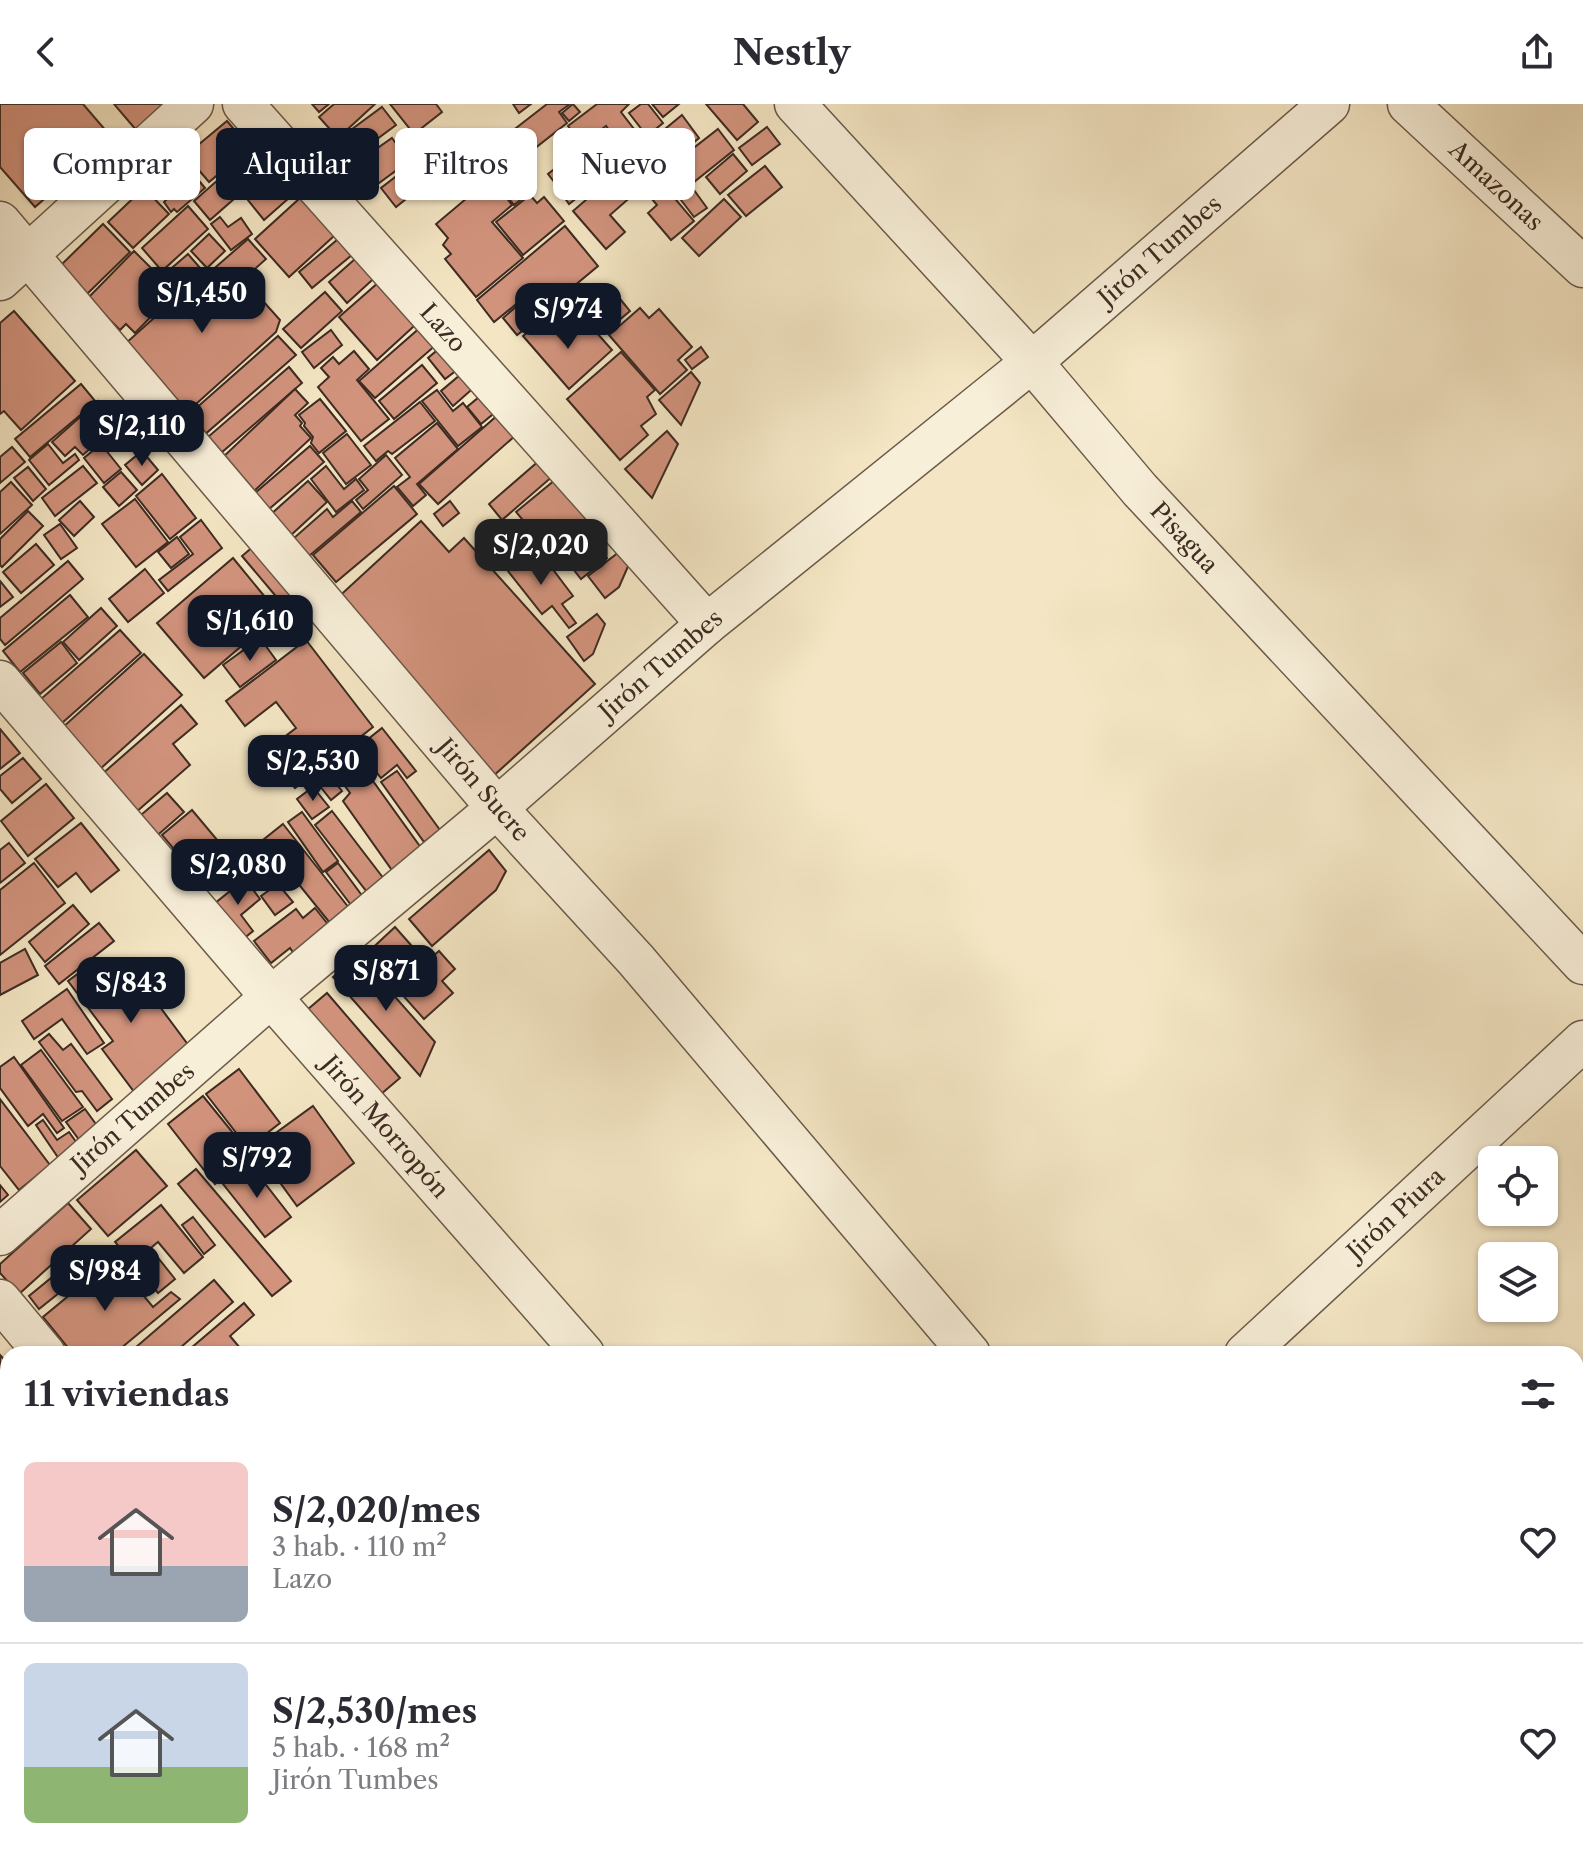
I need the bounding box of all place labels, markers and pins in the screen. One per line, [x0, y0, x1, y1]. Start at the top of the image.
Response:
pin: S/1,450 [128, 267, 276, 335]
pin: S/974 [512, 283, 624, 351]
pin: S/2,110 [68, 400, 216, 468]
pin: S/2,020 [467, 519, 615, 587]
pin: S/1,610 [176, 595, 324, 663]
pin: S/2,530 [239, 735, 387, 803]
pin: S/2,080 [164, 839, 312, 907]
pin: S/871 [330, 945, 442, 1013]
pin: S/843 [75, 957, 187, 1025]
pin: S/792 [201, 1132, 313, 1200]
pin: S/984 [49, 1245, 161, 1313]

